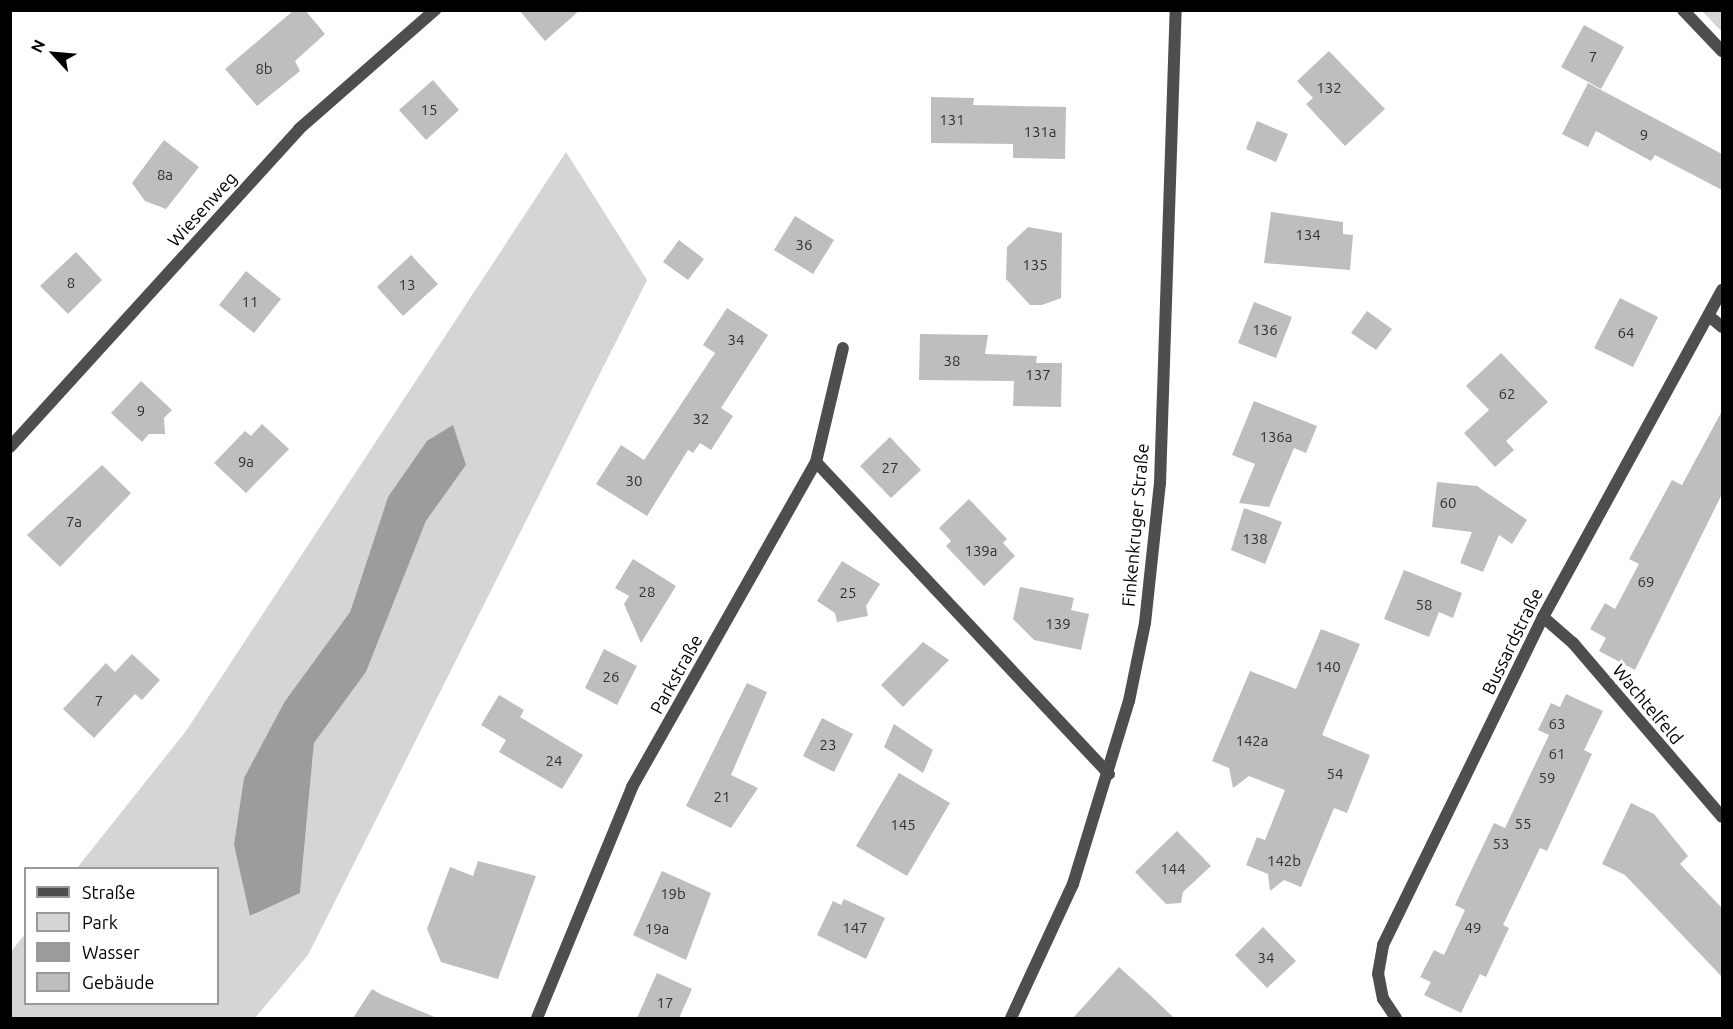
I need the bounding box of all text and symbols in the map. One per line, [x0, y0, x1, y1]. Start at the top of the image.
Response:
north arrow [24, 24, 84, 84]
text: N [27, 37, 49, 55]
house number: 7 [1589, 48, 1597, 66]
house number: 8b [255, 60, 273, 78]
house number: 132 [1316, 79, 1342, 97]
house number: 15 [421, 101, 437, 119]
house number: 131 [939, 111, 965, 129]
house number: 131a [1023, 123, 1057, 141]
house number: 9 [1640, 126, 1648, 144]
house number: 8a [157, 166, 173, 184]
street label: Wiesenweg [163, 167, 241, 251]
house number: 134 [1295, 226, 1321, 244]
house number: 36 [796, 236, 812, 254]
house number: 135 [1022, 256, 1048, 274]
house number: 8 [67, 274, 75, 292]
house number: 13 [399, 276, 415, 294]
house number: 11 [242, 293, 258, 311]
house number: 136 [1252, 321, 1278, 339]
house number: 64 [1618, 324, 1634, 342]
house number: 34 [728, 331, 744, 349]
house number: 38 [944, 352, 960, 370]
house number: 137 [1025, 366, 1051, 384]
house number: 62 [1499, 385, 1515, 403]
house number: 9 [137, 402, 145, 420]
house number: 32 [693, 410, 709, 428]
house number: 136a [1259, 428, 1293, 446]
street label: Finkenkruger Straße [1117, 442, 1153, 608]
house number: 9a [238, 453, 254, 471]
house number: 27 [882, 459, 898, 477]
house number: 30 [626, 472, 642, 490]
house number: 60 [1440, 494, 1456, 512]
house number: 7a [66, 513, 82, 531]
house number: 138 [1242, 530, 1268, 548]
house number: 139a [964, 542, 998, 560]
house number: 69 [1638, 573, 1654, 591]
house number: 28 [639, 583, 655, 601]
house number: 25 [840, 584, 856, 602]
street label: Bussardstraße [1477, 584, 1547, 698]
house number: 58 [1416, 596, 1432, 614]
house number: 139 [1045, 615, 1071, 633]
street label: Parkstraße [645, 631, 707, 717]
house number: 140 [1315, 658, 1341, 676]
street label: Wachtelfeld [1608, 660, 1688, 748]
house number: 26 [603, 668, 619, 686]
house number: 7 [95, 692, 103, 710]
house number: 63 [1549, 715, 1565, 733]
house number: 142a [1235, 732, 1269, 750]
house number: 23 [820, 736, 836, 754]
house number: 61 [1549, 745, 1565, 763]
house number: 24 [546, 752, 562, 770]
house number: 54 [1327, 765, 1343, 783]
house number: 59 [1539, 769, 1555, 787]
house number: 21 [714, 788, 730, 806]
house number: 55 [1515, 815, 1531, 833]
house number: 145 [890, 816, 916, 834]
house number: 53 [1493, 835, 1509, 853]
house number: 142b [1267, 852, 1301, 870]
house number: 144 [1160, 860, 1186, 878]
legend [24, 867, 219, 1005]
text: Straße [82, 882, 135, 902]
house number: 19b [660, 885, 686, 903]
text: Park [82, 912, 118, 932]
house number: 147 [842, 919, 868, 937]
house number: 49 [1465, 919, 1481, 937]
house number: 19a [645, 920, 669, 938]
text: Wasser [82, 942, 140, 962]
house number: 34 [1258, 949, 1274, 967]
text: Gebäude [82, 972, 154, 992]
house number: 17 [657, 994, 673, 1012]

